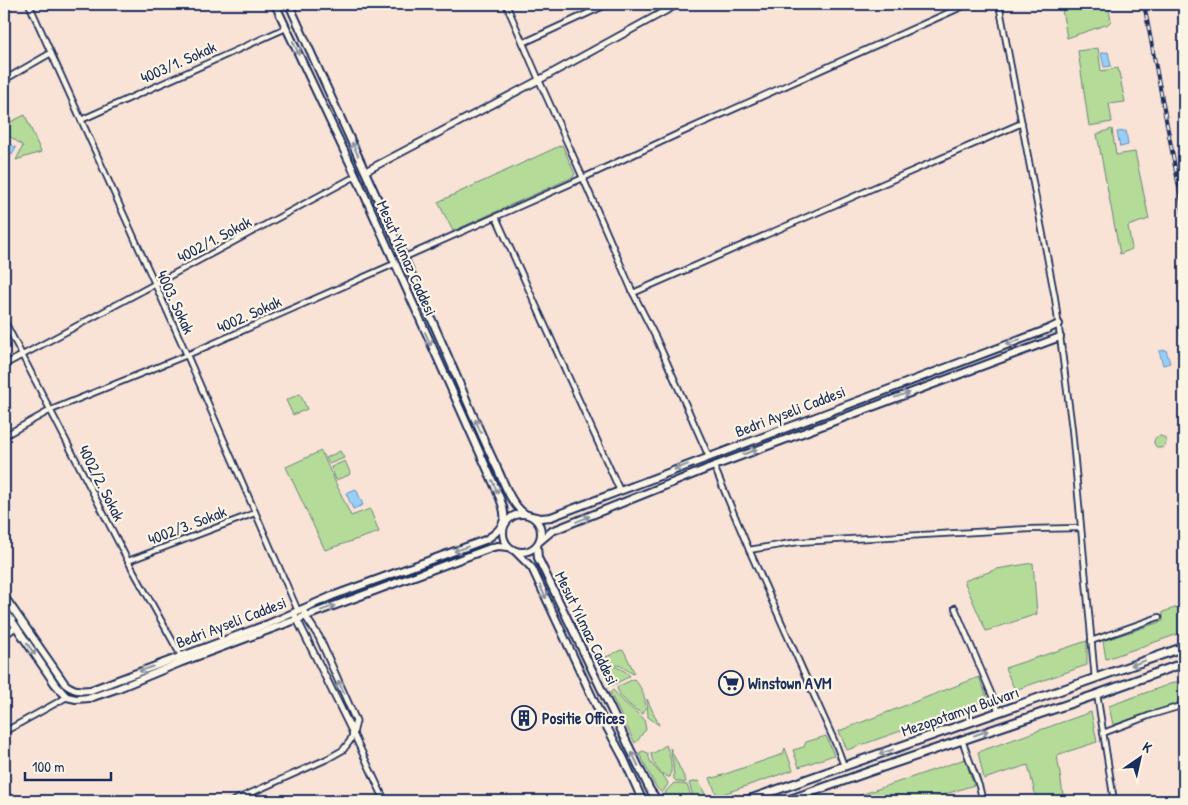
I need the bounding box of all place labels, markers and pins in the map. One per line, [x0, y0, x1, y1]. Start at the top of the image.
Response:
supermarket icon: Winstown AVM [718, 670, 744, 696]
place label: Winstown AVM [748, 672, 832, 694]
building icon: Positie Offices [511, 705, 537, 731]
place label: Positie Offices [542, 707, 625, 729]

